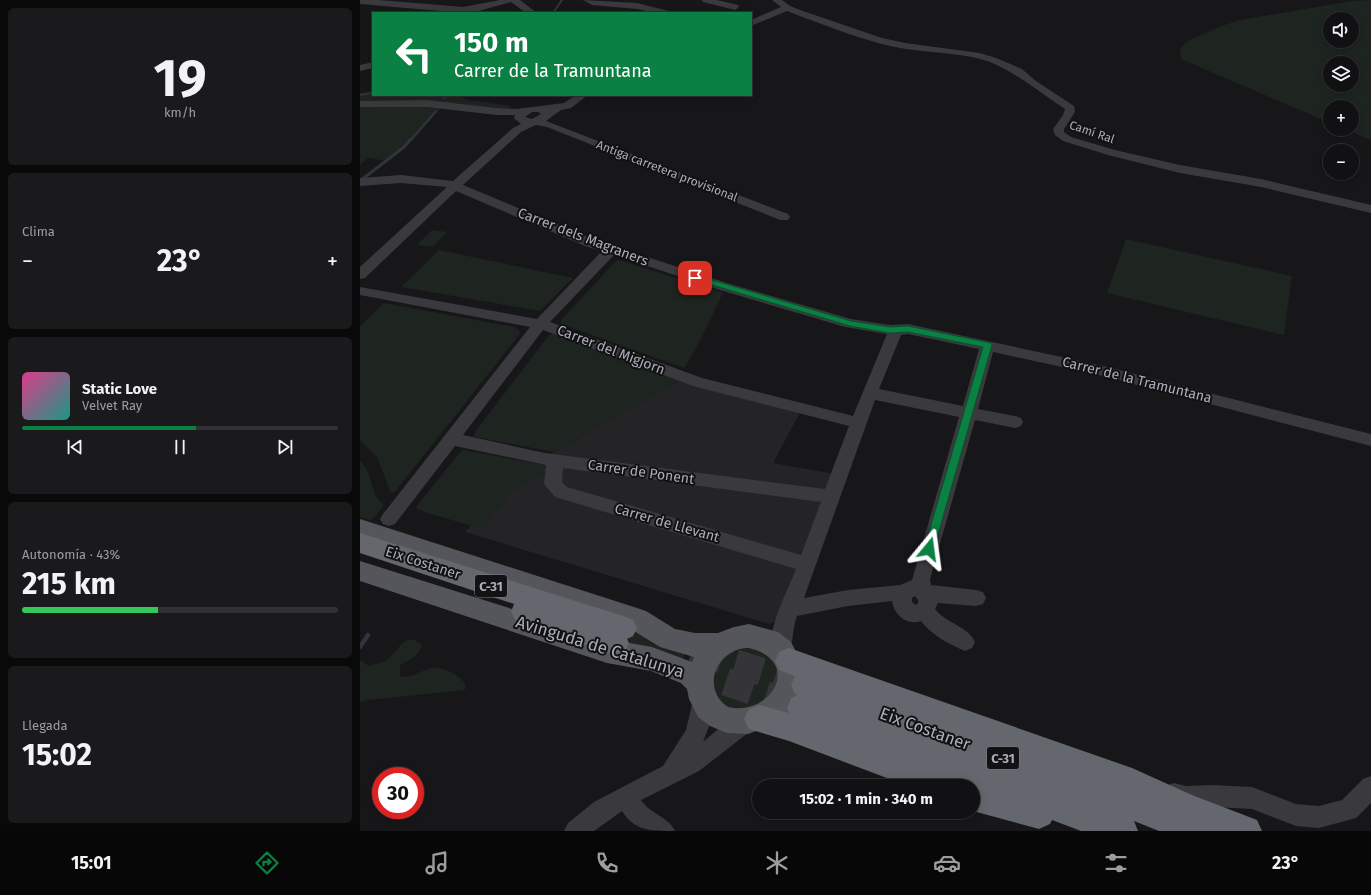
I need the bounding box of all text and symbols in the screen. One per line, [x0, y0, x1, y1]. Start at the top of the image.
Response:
map controls [1323, 12, 1359, 180]
button: sound [1323, 12, 1359, 48]
text: 150 m [454, 26, 529, 59]
icon: left [388, 28, 440, 80]
text: 19 [153, 47, 207, 110]
button: layers [1323, 56, 1359, 92]
text: Carrer de la Tramuntana [454, 60, 652, 82]
button: + [1323, 100, 1359, 136]
text: km/h [164, 105, 196, 120]
street label: Camí Ral [1067, 118, 1117, 146]
street label: Antiga carretera provisional [594, 138, 740, 205]
button: − [1323, 144, 1359, 180]
street label: Carrer dels Magraners [515, 204, 651, 270]
text: Clima [22, 224, 55, 239]
text: 23° [157, 243, 203, 279]
text: − [22, 248, 33, 275]
text: + [327, 248, 338, 275]
pin [678, 261, 712, 295]
icon: arrive [684, 267, 706, 289]
street label: Carrer del Migjorn [555, 322, 667, 378]
street label: Carrer de la Tramuntana [1060, 353, 1214, 407]
text: Static Love [82, 380, 157, 398]
text: Velvet Ray [82, 398, 142, 413]
icon: previous [64, 436, 86, 458]
icon: pause [169, 436, 191, 458]
icon: next [274, 436, 296, 458]
street label: Carrer de Ponent [587, 456, 696, 488]
street label: Carrer de Llevant [613, 500, 722, 546]
position arrow [908, 528, 950, 570]
street label: Eix Costaner [383, 543, 463, 583]
text: Autonomía · 43% [22, 547, 120, 562]
text: 215 km [22, 566, 116, 602]
road number: C-31 [475, 575, 507, 597]
street label: Avinguda de Catalunya [513, 611, 687, 683]
street label: Eix Costaner [877, 703, 974, 755]
text: Llegada [22, 718, 68, 733]
text: 15:02 [22, 737, 92, 773]
road number: C-31 [987, 747, 1019, 769]
speed limit sign: 30 [372, 767, 424, 819]
text: 15:02 · 1 min · 340 m [799, 790, 933, 808]
icon: directions [253, 849, 281, 877]
icon: music [423, 849, 451, 877]
icon: phone [593, 849, 621, 877]
icon: climate [763, 849, 791, 877]
icon: car [933, 849, 961, 877]
icon: filters [1102, 849, 1130, 877]
text: 15:01 [71, 852, 112, 874]
text: 23° [1272, 852, 1300, 874]

